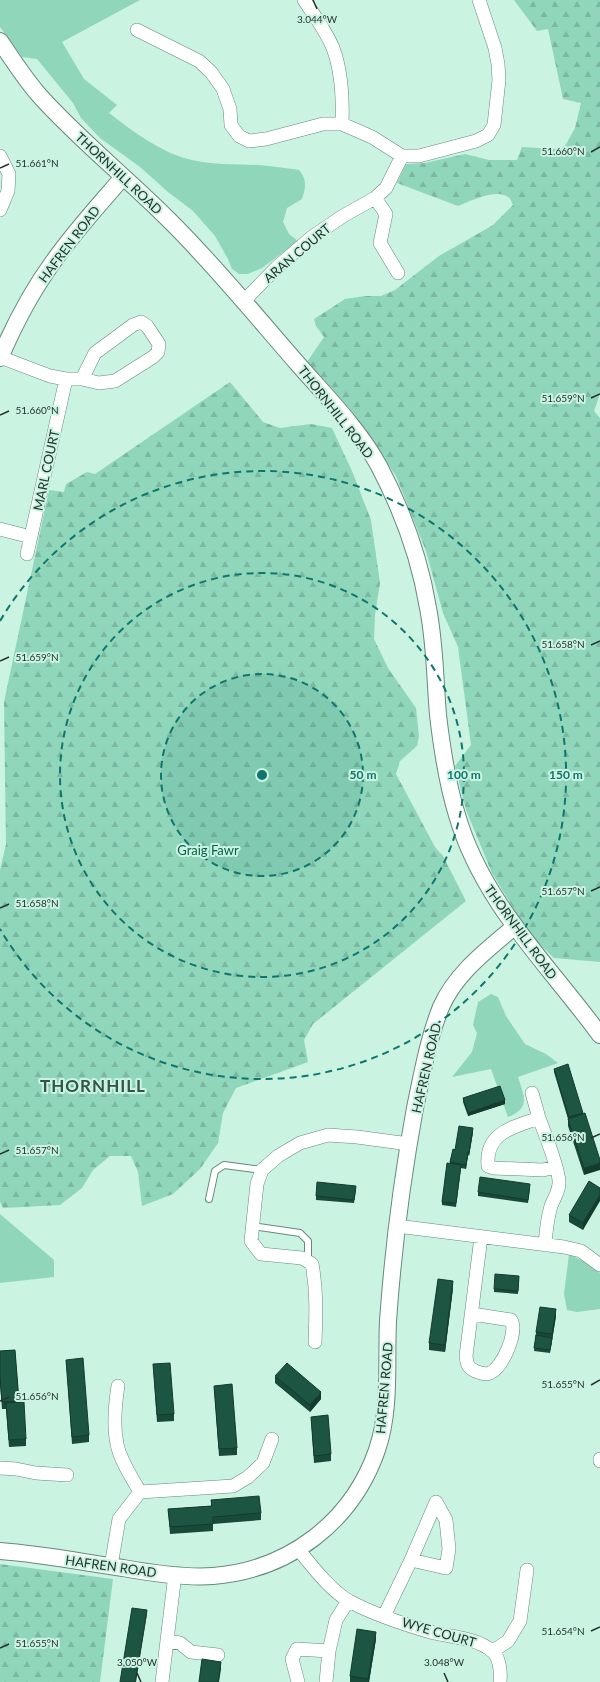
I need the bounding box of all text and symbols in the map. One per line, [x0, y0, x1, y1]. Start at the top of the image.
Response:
text: 3.044°W [297, 13, 338, 25]
street label: THORNHILL ROAD [72, 129, 166, 217]
text: 51.660°N [541, 145, 585, 157]
text: 51.661°N [15, 157, 59, 169]
street label: HAFREN ROAD [35, 202, 103, 286]
street label: ARAN COURT [260, 220, 334, 286]
street label: THORNHILL ROAD [295, 363, 377, 461]
text: 51.659°N [541, 392, 585, 404]
text: 51.660°N [15, 404, 59, 416]
street label: MARL COURT [30, 428, 62, 512]
text: 51.658°N [541, 638, 585, 650]
text: 51.659°N [15, 651, 59, 663]
text: 50 m [350, 767, 376, 782]
text: 100 m [447, 767, 481, 782]
text: 150 m [549, 767, 583, 782]
centre of rings [255, 768, 269, 782]
park label: Graig Fawr [177, 842, 239, 858]
street label: THORNHILL ROAD [481, 882, 561, 982]
text: 51.657°N [541, 885, 585, 897]
text: 51.658°N [15, 897, 59, 909]
street label: HAFREN ROAD [408, 1021, 444, 1115]
district label: THORNHILL [40, 1075, 146, 1096]
text: 51.656°N [541, 1131, 585, 1143]
text: 51.657°N [15, 1144, 59, 1156]
street label: HAFREN ROAD [372, 1341, 396, 1434]
text: 51.655°N [541, 1378, 585, 1390]
text: 51.656°N [15, 1390, 59, 1402]
street label: HAFREN ROAD [64, 1552, 158, 1580]
street label: WYE COURT [400, 1614, 478, 1650]
text: 51.654°N [541, 1625, 585, 1637]
text: 51.655°N [15, 1637, 59, 1649]
text: 3.050°W [117, 1656, 158, 1668]
text: 3.048°W [424, 1656, 465, 1668]

